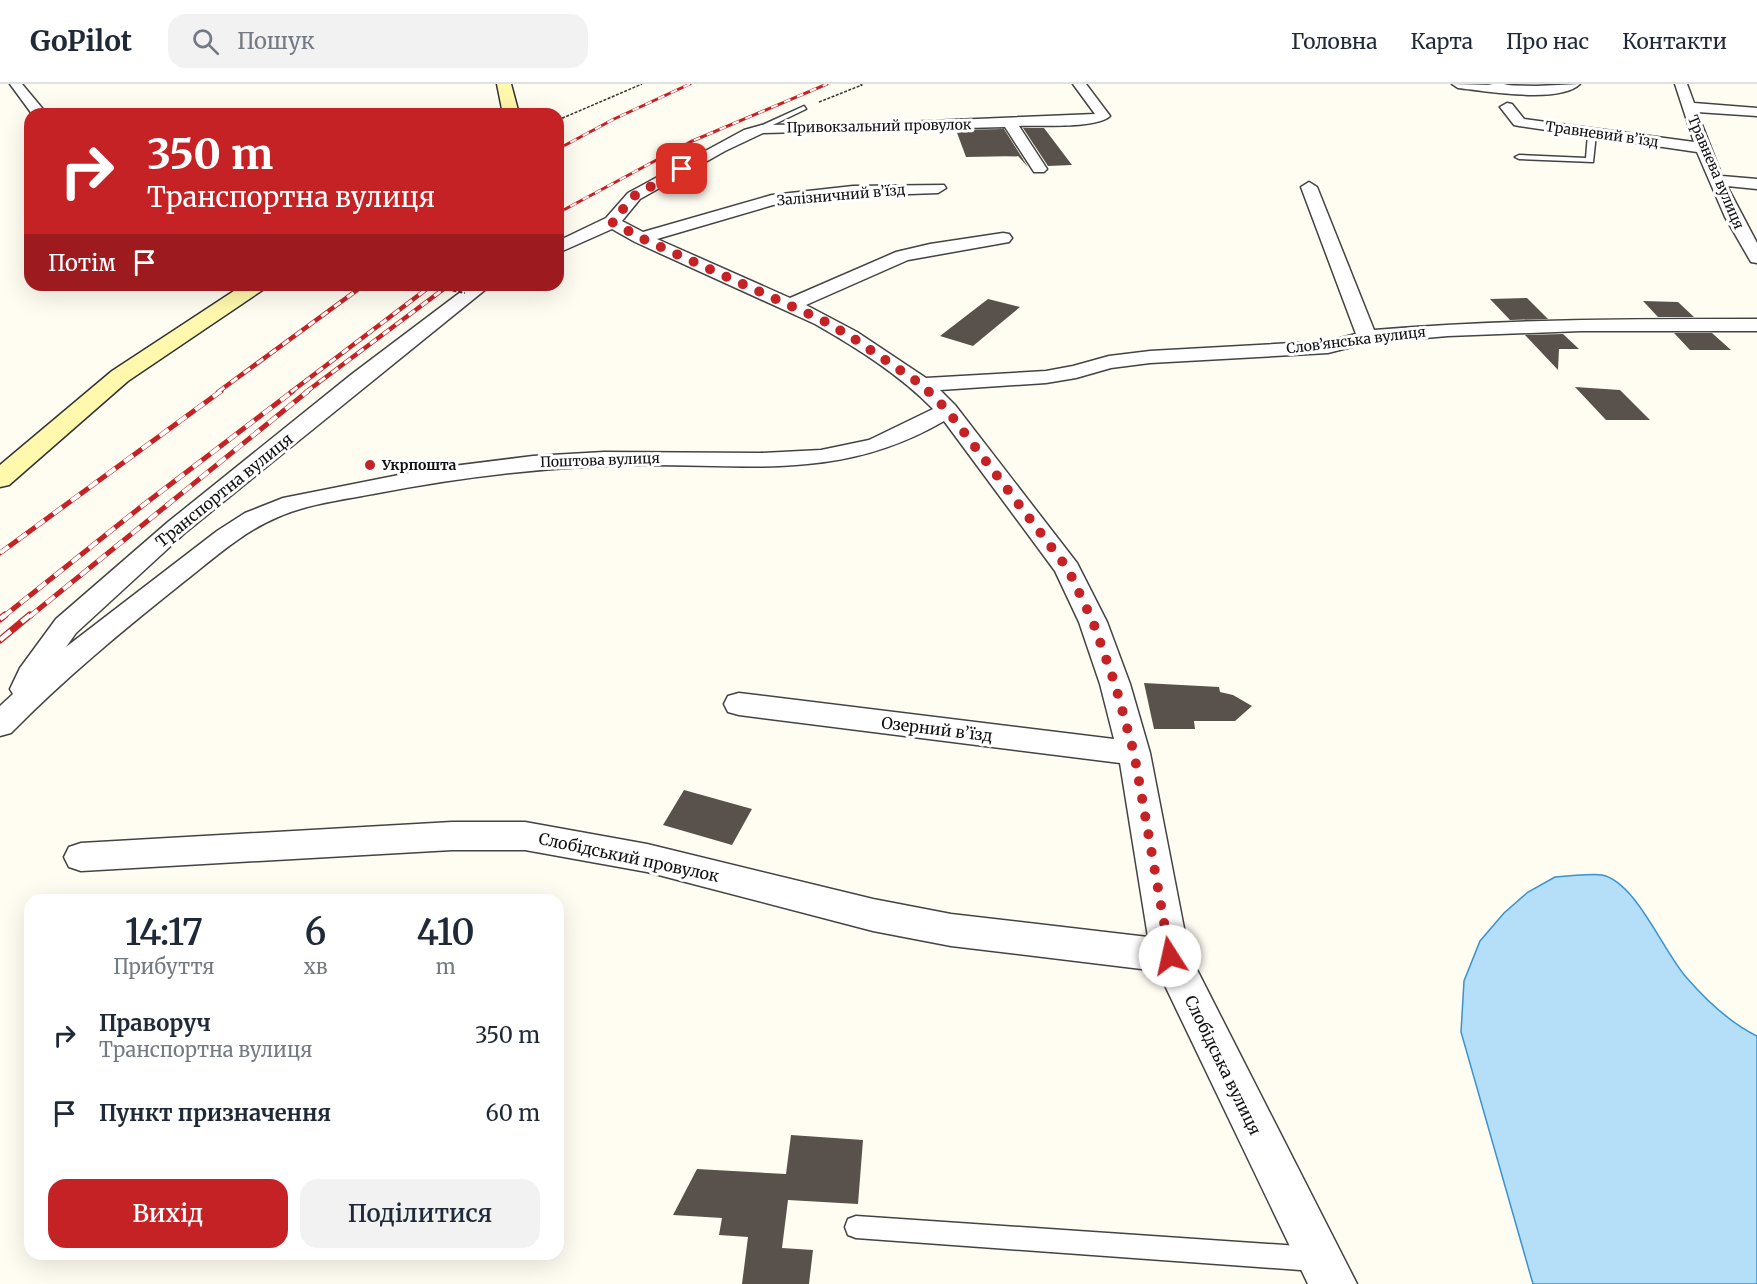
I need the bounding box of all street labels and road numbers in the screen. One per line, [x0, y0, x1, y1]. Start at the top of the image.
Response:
street label: Травнева вулиця [1684, 112, 1748, 232]
street label: Привокзальний провулок [786, 115, 972, 137]
street label: Травневий в’їзд [1544, 117, 1660, 151]
street label: Залізничний в’їзд [776, 180, 906, 210]
street label: Слов’янська вулиця [1285, 323, 1427, 357]
street label: Транспортна вулиця [151, 429, 297, 551]
street label: Поштова вулиця [540, 449, 660, 471]
street label: Озерний в’їзд [880, 712, 994, 746]
street label: Слобідський провулок [537, 828, 721, 886]
street label: Слобідська вулиця [1181, 992, 1265, 1138]

